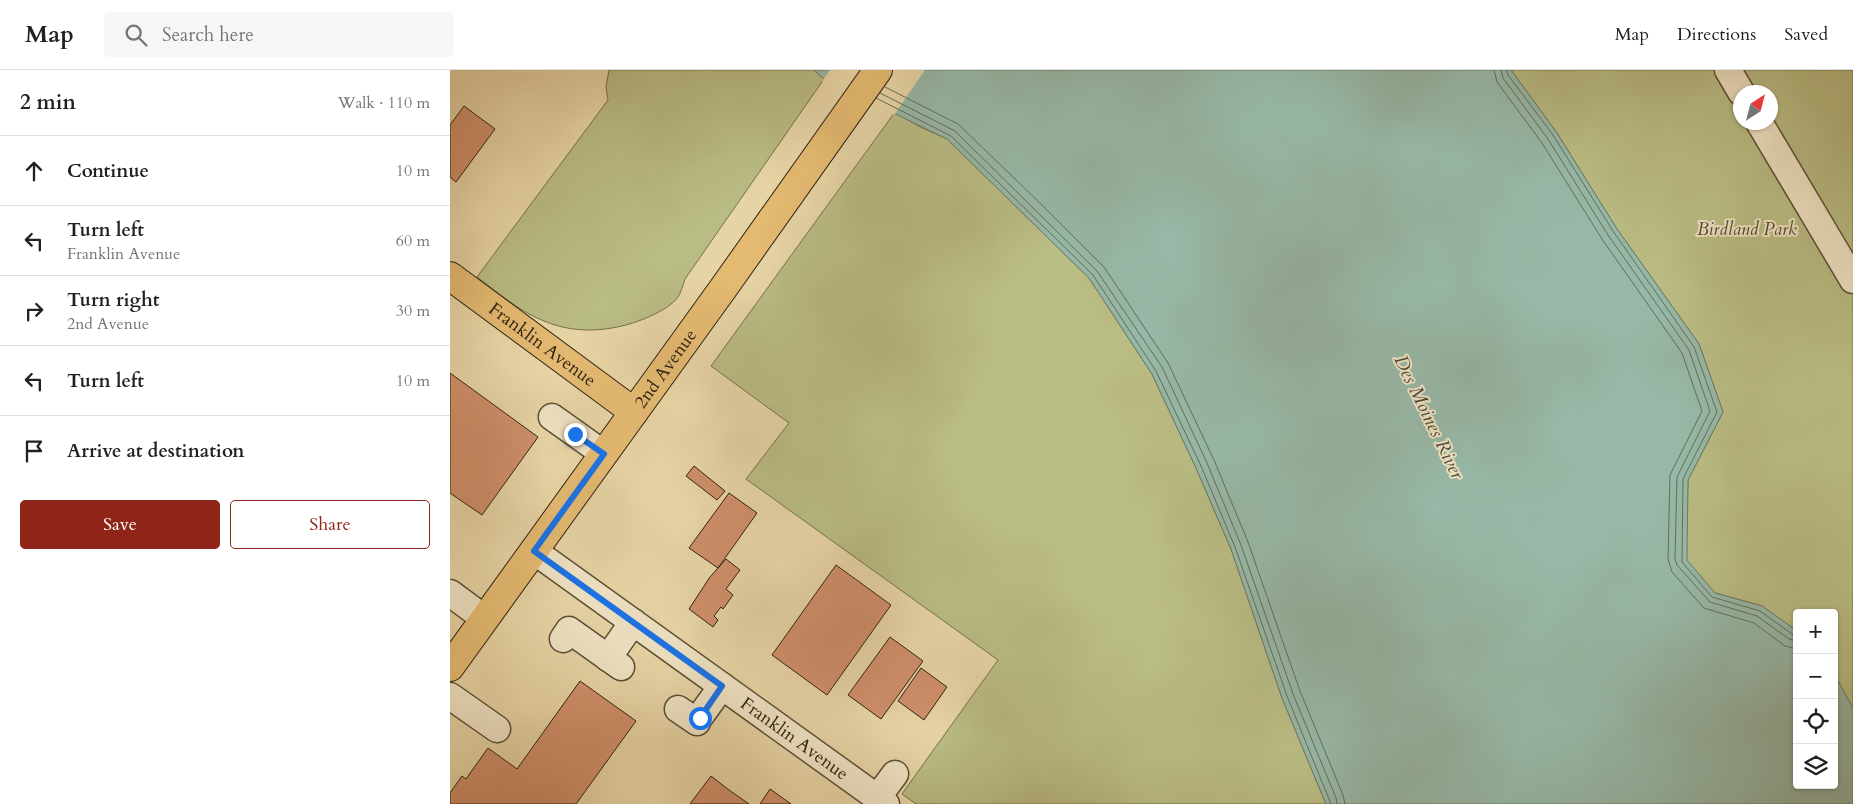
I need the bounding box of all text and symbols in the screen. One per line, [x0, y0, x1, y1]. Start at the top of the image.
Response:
search box [104, 12, 454, 57]
text: Map [25, 18, 74, 51]
icon: search [122, 21, 150, 49]
text: Search here [162, 22, 254, 48]
text: Map [1615, 22, 1649, 47]
text: Directions [1677, 22, 1756, 47]
text: Saved [1784, 22, 1828, 47]
north arrow [1733, 85, 1778, 130]
text: 2 min [20, 88, 76, 117]
text: Walk · 110 m [338, 92, 430, 114]
icon: ahead [20, 157, 48, 185]
text: Continue [67, 158, 149, 184]
text: 10 m [396, 160, 430, 182]
text: Turn left [67, 217, 144, 243]
park label: Birdland Park [1697, 217, 1797, 242]
icon: left [20, 227, 48, 255]
text: 60 m [396, 230, 430, 252]
text: Franklin Avenue [67, 243, 180, 265]
text: Turn right [67, 287, 159, 313]
street label: Franklin Avenue [484, 296, 601, 392]
icon: right [20, 297, 48, 325]
text: 30 m [396, 300, 430, 322]
text: 2nd Avenue [67, 313, 149, 335]
street label: 2nd Avenue [628, 324, 702, 413]
water label: Des Moines River [1388, 351, 1471, 484]
icon: left [20, 367, 48, 395]
text: Turn left [67, 368, 144, 394]
text: 10 m [396, 370, 430, 392]
route end [564, 423, 587, 446]
icon: arrive [20, 437, 48, 465]
text: Arrive at destination [67, 438, 244, 464]
button: Save [20, 500, 220, 549]
button: Share [230, 500, 430, 549]
map controls [1793, 609, 1838, 789]
button: + [1793, 609, 1838, 654]
button: − [1793, 654, 1838, 699]
street label: Franklin Avenue [736, 691, 854, 786]
button: locate [1793, 699, 1838, 744]
route start [689, 707, 712, 730]
button: layers [1793, 744, 1838, 789]

